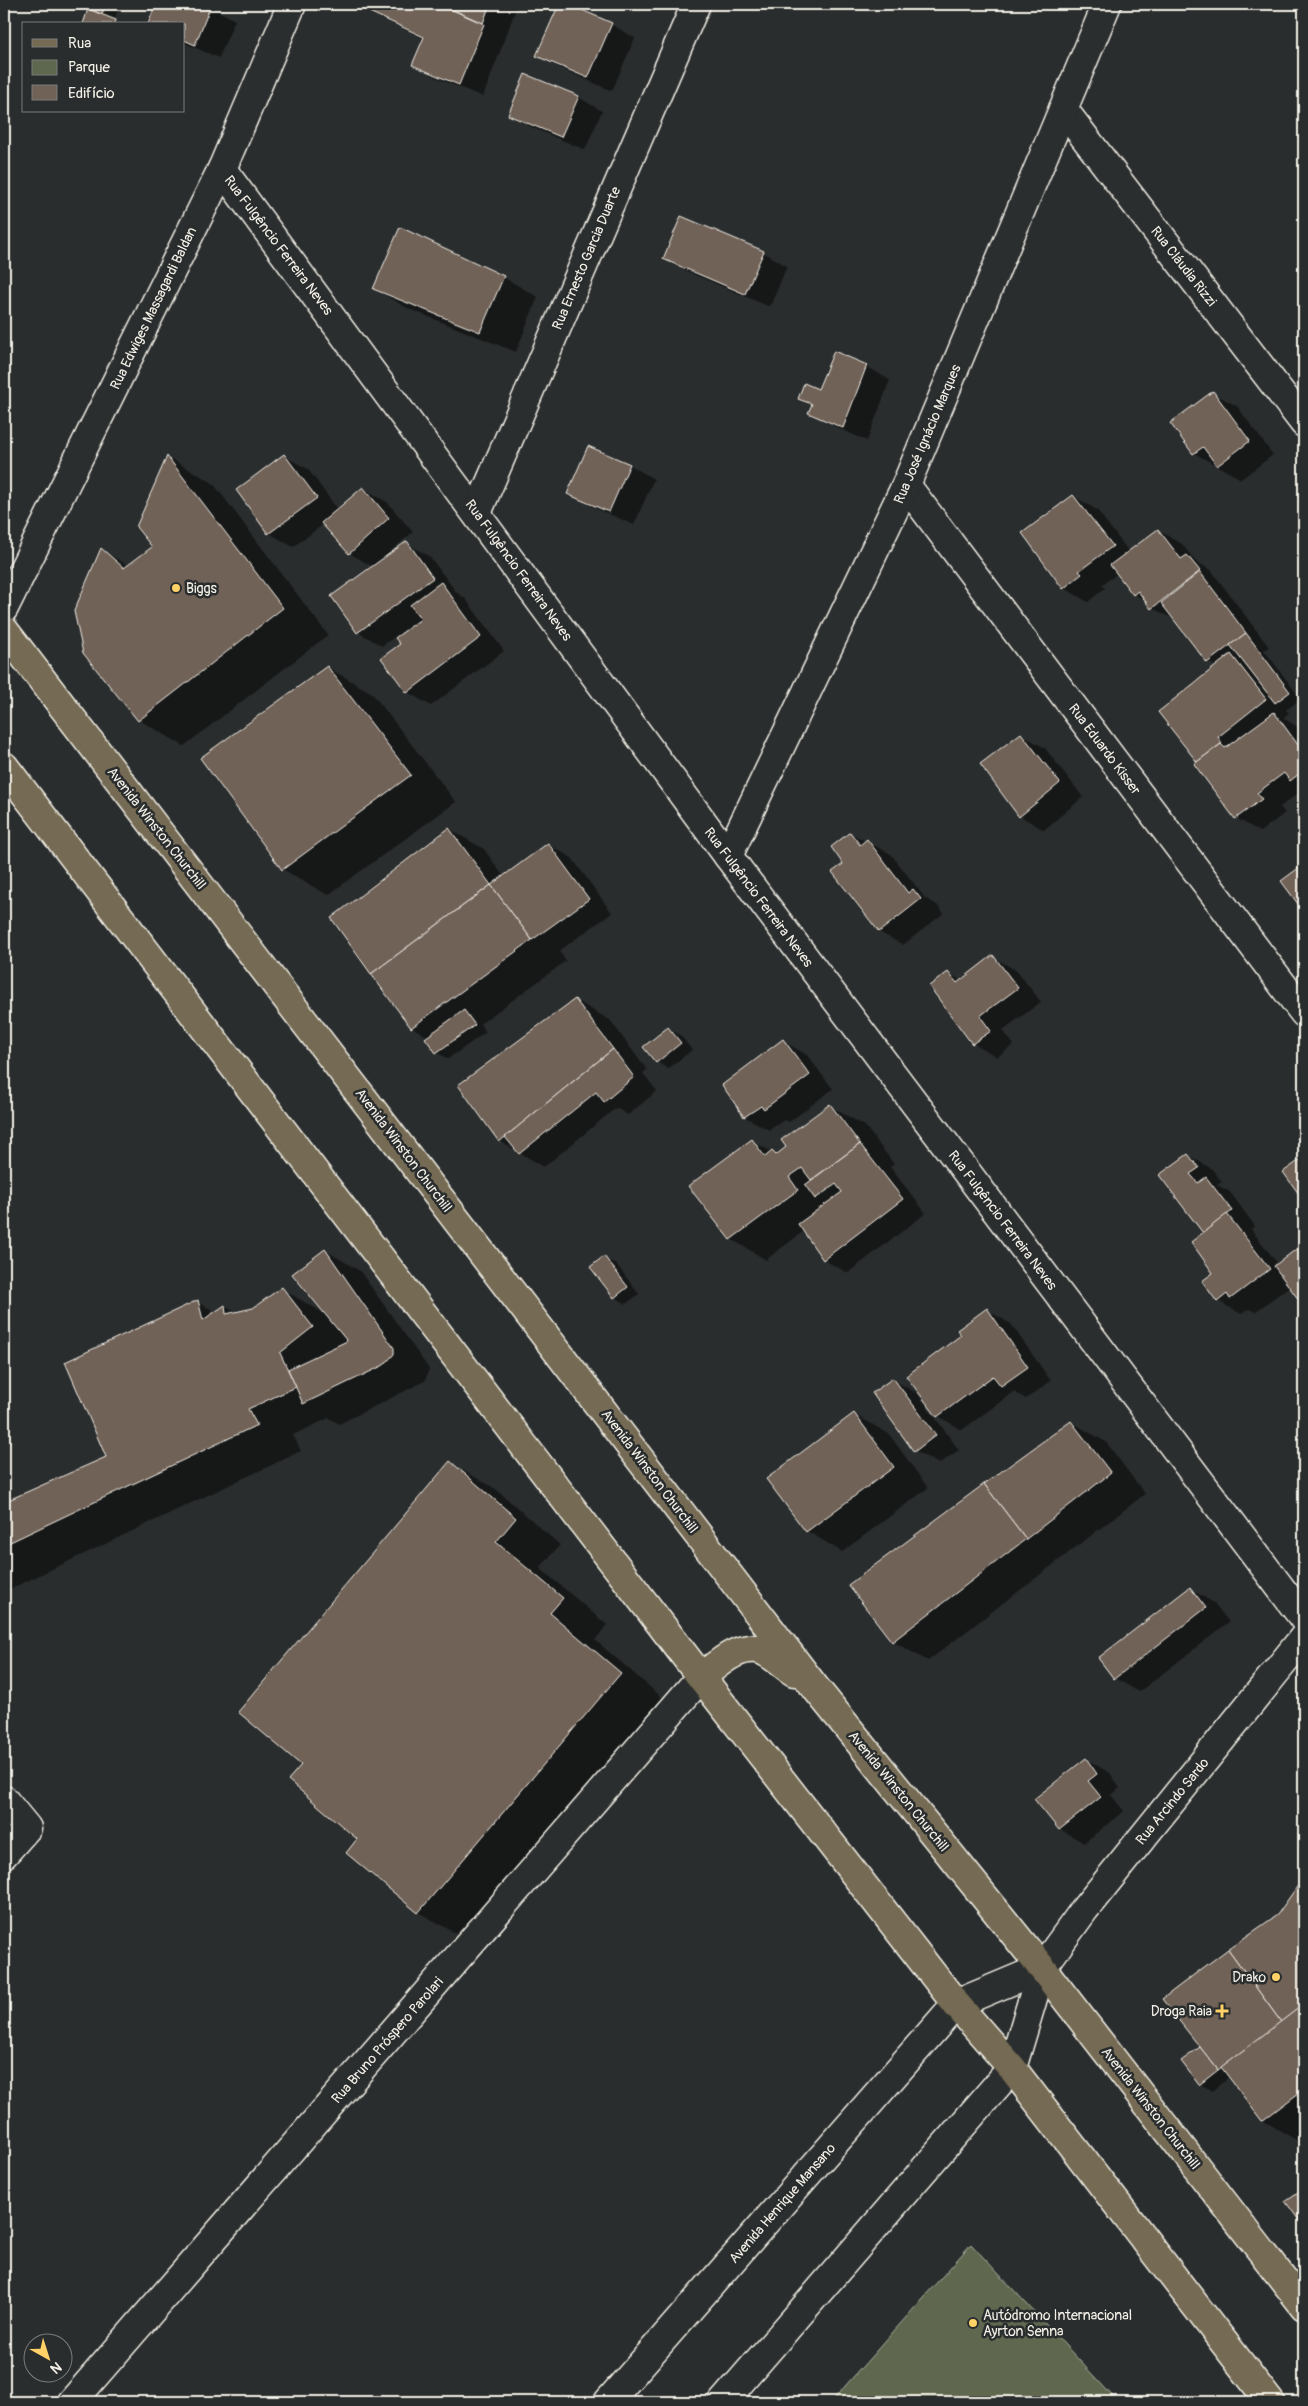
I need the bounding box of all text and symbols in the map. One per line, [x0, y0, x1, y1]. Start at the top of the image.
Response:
legend [22, 22, 185, 112]
text: Rua [68, 34, 91, 53]
text: Parque [68, 58, 111, 77]
text: Edifício [68, 84, 114, 103]
street label: Rua Fulgêncio Ferreira Neves [221, 172, 337, 319]
street label: Rua Ernesto Garcia Duarte [549, 184, 624, 332]
street label: Rua Cláudia Rizzi [1147, 223, 1220, 310]
street label: Rua Edwiges Massagardi Baldan [107, 224, 200, 392]
street label: Rua José Ignácio Marques [890, 361, 965, 506]
street label: Rua Fulgêncio Ferreira Neves [462, 496, 576, 645]
place label: Biggs [186, 580, 217, 597]
marker: Biggs [170, 582, 182, 594]
street label: Rua Eduardo Kisser [1065, 700, 1144, 798]
street label: Avenida Winston Churchill [104, 764, 210, 893]
street label: Rua Fulgêncio Ferreira Neves [701, 824, 817, 971]
street label: Avenida Winston Churchill [352, 1085, 456, 1215]
street label: Rua Fulgêncio Ferreira Neves [945, 1147, 1061, 1294]
street label: Avenida Winston Churchill [598, 1406, 702, 1536]
street label: Avenida Winston Churchill [845, 1728, 953, 1855]
street label: Rua Arcindo Sardo [1132, 1754, 1213, 1848]
place label: Drako [1232, 1969, 1266, 1986]
marker: Drako [1270, 1971, 1282, 1983]
street label: Rua Bruno Próspero Parolari [328, 1973, 447, 2107]
place label: Droga Raia [1151, 2003, 1212, 2020]
marker: Droga Raia [1216, 2005, 1228, 2017]
street label: Avenida Winston Churchill [1098, 2044, 1204, 2173]
street label: Avenida Henrique Mansano [726, 2139, 840, 2267]
place label: Autódromo Internacional Ayrton Senna [983, 2307, 1132, 2340]
marker: Autódromo Internacional Ayrton Senna [967, 2317, 979, 2329]
north arrow [22, 2334, 72, 2384]
text: N [47, 2358, 65, 2377]

